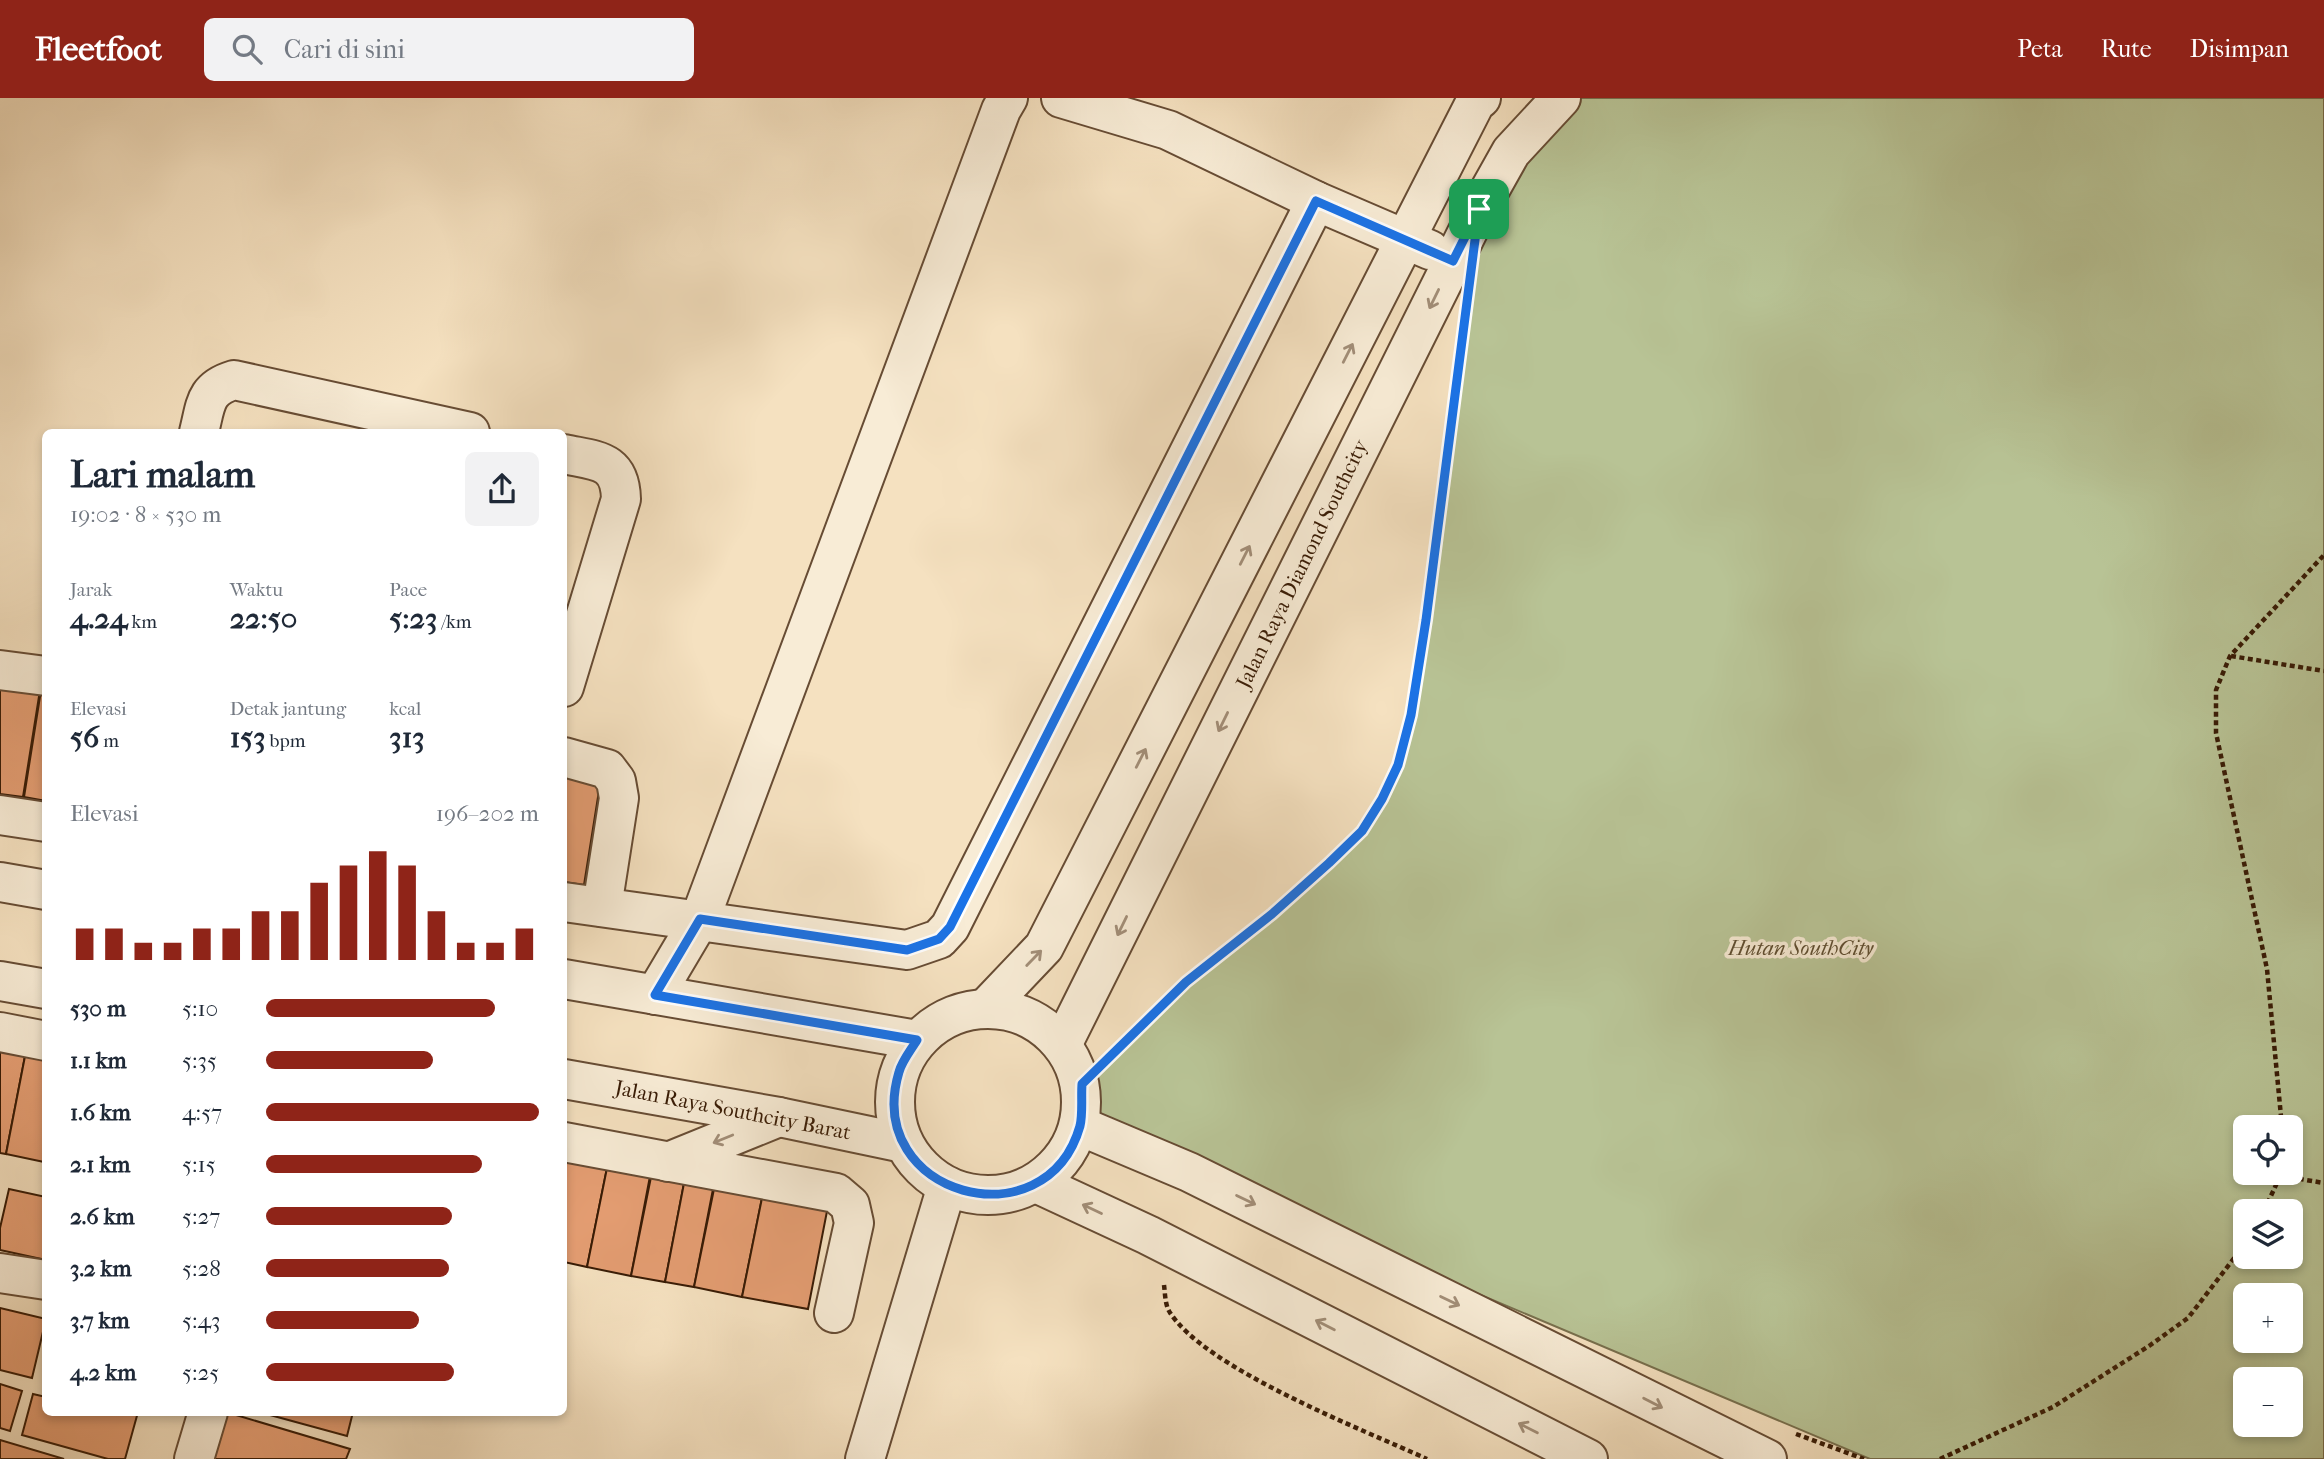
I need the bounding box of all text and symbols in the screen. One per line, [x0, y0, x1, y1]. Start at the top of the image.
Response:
search box [204, 18, 694, 81]
text: Fleetfoot [35, 30, 162, 69]
icon: search [228, 30, 266, 68]
text: Cari di sini [284, 34, 405, 65]
text: Peta [2017, 35, 2063, 63]
text: Rute [2101, 35, 2152, 63]
text: Disimpan [2190, 35, 2289, 63]
pin [1449, 179, 1509, 239]
icon: arrive [1460, 190, 1498, 228]
one-way arrow [1427, 288, 1440, 309]
one-way arrow [1342, 343, 1355, 364]
street label: Jalan Raya Diamond Southcity [1230, 435, 1373, 694]
text: Lari malam [70, 452, 255, 497]
button: share [465, 452, 539, 526]
text: 19:02 · 8 × 530 m [70, 501, 221, 528]
one-way arrow [1238, 545, 1252, 566]
text: Jarak [70, 579, 112, 601]
text: Waktu [230, 579, 283, 601]
text: Pace [389, 579, 427, 601]
text: 4.24 [70, 601, 127, 636]
text: 22:50 [230, 601, 297, 636]
text: 5:23 [389, 601, 437, 636]
text: km [127, 611, 157, 633]
text: /km [437, 611, 472, 633]
text: Elevasi [70, 698, 127, 720]
text: Detak jantung [230, 698, 346, 720]
text: kcal [389, 698, 421, 720]
one-way arrow [1216, 711, 1230, 732]
text: 56 [70, 720, 99, 755]
text: 153 [230, 720, 266, 755]
text: 313 [389, 720, 425, 755]
text: m [99, 730, 119, 752]
text: bpm [266, 730, 306, 752]
one-way arrow [1135, 748, 1149, 769]
text: Elevasi [70, 800, 139, 827]
text: 196–202 m [436, 800, 539, 827]
one-way arrow [1114, 915, 1128, 936]
park label: Hutan SouthCity [1728, 936, 1875, 960]
one-way arrow [1026, 950, 1043, 967]
text: 530 m [70, 995, 126, 1022]
text: 5:10 [182, 995, 218, 1022]
text: 1.1 km [70, 1047, 127, 1074]
text: 5:35 [182, 1047, 217, 1074]
street label: Jalan Raya Southcity Barat [611, 1075, 853, 1145]
text: 1.6 km [70, 1099, 131, 1126]
text: 4:57 [182, 1099, 222, 1126]
map controls [2233, 1115, 2303, 1437]
button: locate [2233, 1115, 2303, 1185]
one-way arrow [713, 1134, 735, 1147]
text: 2.1 km [70, 1151, 130, 1178]
text: 5:15 [182, 1151, 216, 1178]
one-way arrow [1235, 1194, 1256, 1208]
button: layers [2233, 1199, 2303, 1269]
one-way arrow [1082, 1202, 1103, 1215]
text: 2.6 km [70, 1203, 135, 1230]
text: 5:27 [182, 1203, 220, 1230]
text: 3.2 km [70, 1255, 132, 1282]
text: 5:28 [182, 1255, 221, 1282]
button: + [2233, 1283, 2303, 1353]
one-way arrow [1439, 1295, 1460, 1308]
text: 3.7 km [70, 1307, 130, 1334]
text: 5:43 [182, 1307, 221, 1334]
one-way arrow [1315, 1318, 1336, 1332]
text: 4.2 km [70, 1359, 136, 1386]
text: 5:25 [182, 1359, 219, 1386]
button: − [2233, 1367, 2303, 1437]
one-way arrow [1642, 1397, 1663, 1411]
one-way arrow [1518, 1421, 1538, 1435]

